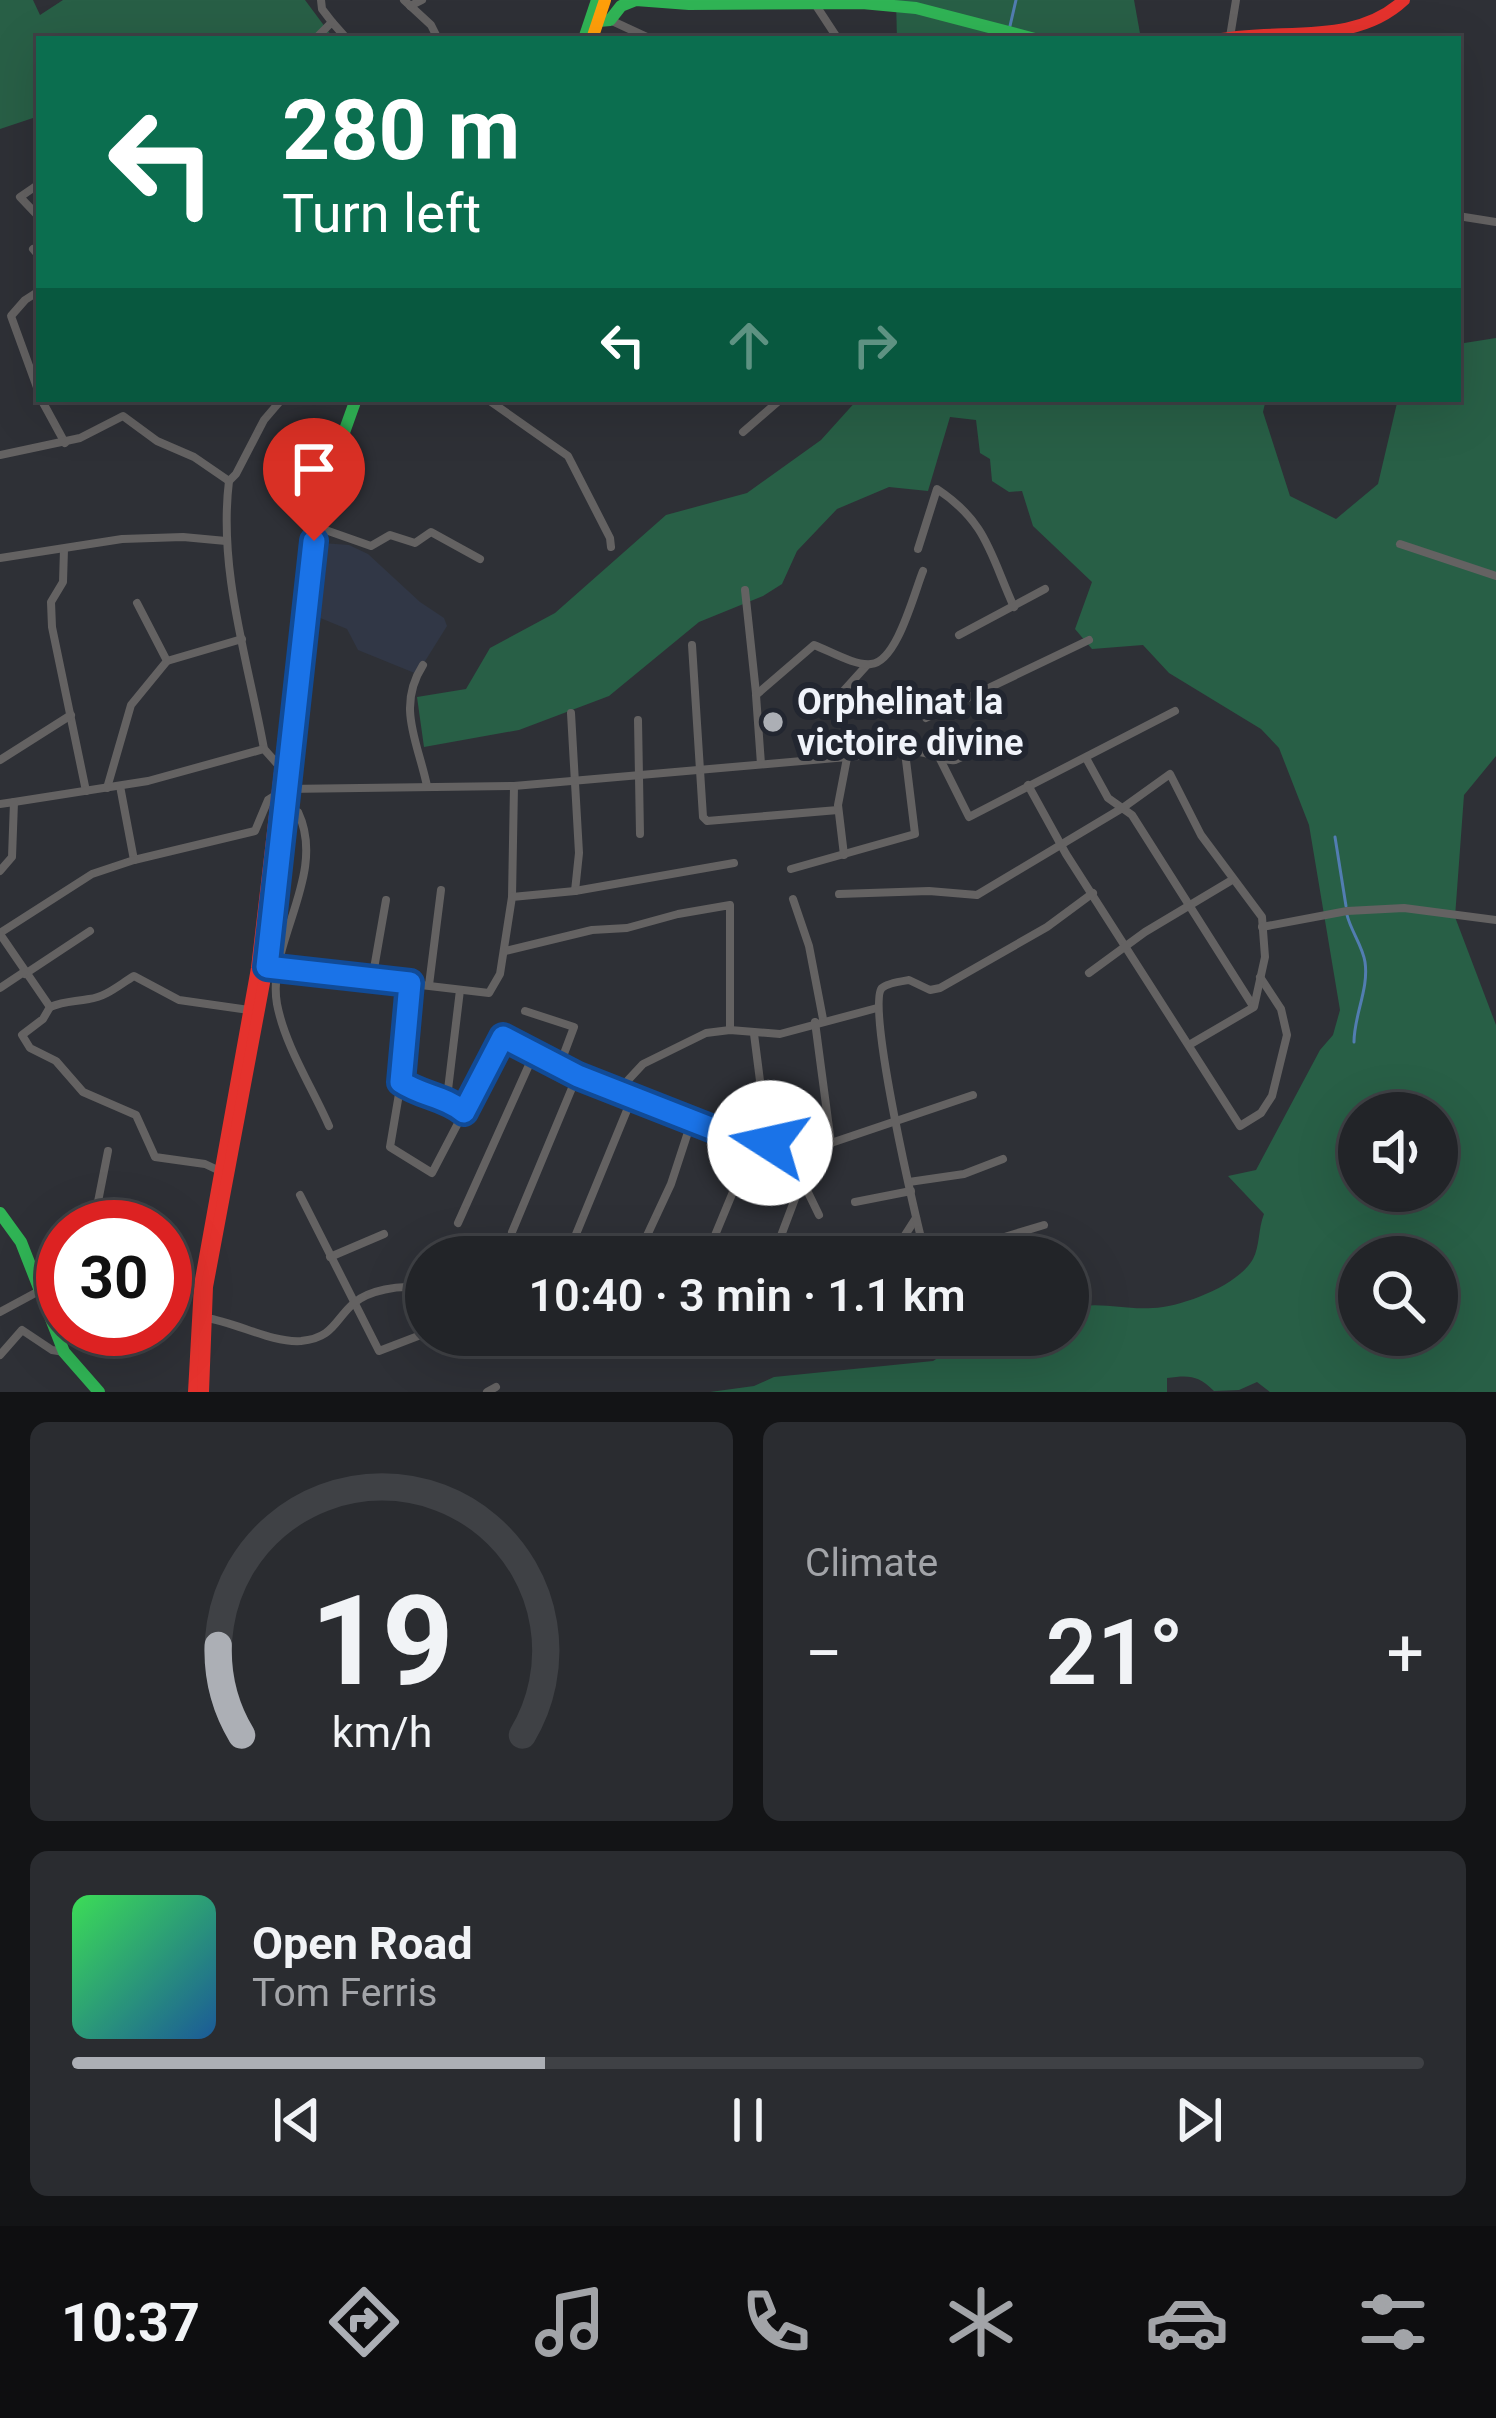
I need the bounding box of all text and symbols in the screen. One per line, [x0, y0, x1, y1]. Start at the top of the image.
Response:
text: 280 m [282, 81, 520, 180]
icon: left [84, 84, 240, 240]
text: Turn left [282, 182, 481, 245]
icon: left [590, 312, 656, 378]
icon: ahead [716, 312, 782, 378]
icon: right [842, 312, 908, 378]
pin [263, 418, 365, 541]
icon: arrive [281, 436, 347, 502]
place label: Orphelinat la victoire divine [797, 681, 1023, 764]
marker: Orphelinat la victoire divine [760, 709, 786, 735]
position arrow [707, 1080, 833, 1206]
map controls [1338, 1092, 1458, 1356]
button: sound [1338, 1092, 1458, 1212]
speed limit sign: 30 [36, 1200, 192, 1356]
button: search [1338, 1236, 1458, 1356]
text: 10:40 · 3 min · 1.1 km [528, 1269, 966, 1322]
text: Climate [805, 1540, 938, 1586]
text: 19 [310, 1568, 453, 1714]
text: 21° [1046, 1601, 1183, 1706]
text: − [805, 1615, 843, 1692]
text: + [1387, 1615, 1424, 1692]
text: km/h [331, 1706, 432, 1756]
text: Open Road [252, 1917, 473, 1970]
text: Tom Ferris [252, 1970, 437, 2016]
icon: previous [264, 2087, 330, 2153]
icon: pause [715, 2087, 781, 2153]
icon: next [1166, 2087, 1232, 2153]
icon: directions [322, 2280, 406, 2364]
icon: music [528, 2280, 612, 2364]
icon: phone [734, 2280, 818, 2364]
icon: climate [939, 2280, 1023, 2364]
icon: car [1145, 2280, 1229, 2364]
icon: filters [1351, 2280, 1435, 2364]
text: 10:37 [61, 2291, 200, 2354]

